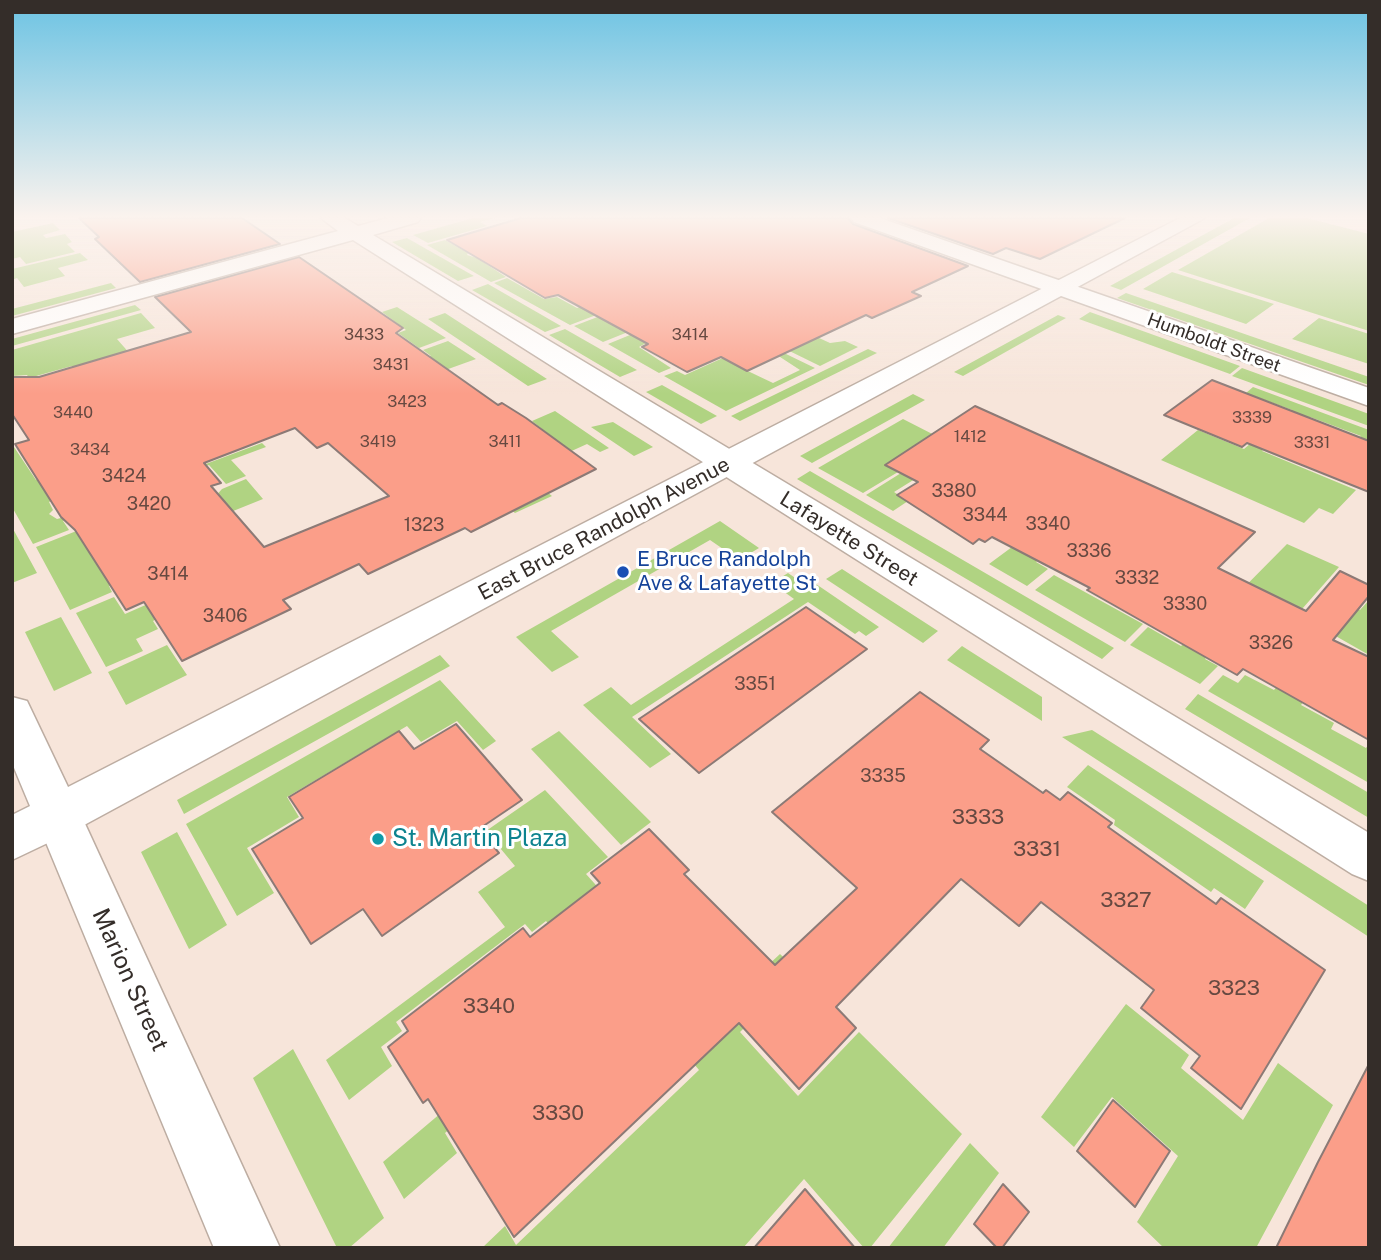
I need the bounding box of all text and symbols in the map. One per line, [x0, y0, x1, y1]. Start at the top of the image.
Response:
street label: Humboldt Street [1144, 309, 1284, 377]
house number: 3433 [344, 325, 384, 345]
house number: 3414 [672, 325, 708, 345]
house number: 3431 [373, 355, 409, 375]
house number: 3423 [387, 392, 427, 412]
house number: 3440 [53, 403, 93, 423]
house number: 3339 [1232, 408, 1272, 428]
house number: 1412 [954, 427, 986, 447]
house number: 3419 [360, 432, 396, 452]
house number: 3411 [488, 432, 522, 452]
house number: 3331 [1294, 433, 1330, 453]
house number: 3434 [70, 440, 110, 460]
street label: East Bruce Randolph Avenue [474, 452, 734, 606]
house number: 3424 [102, 465, 146, 487]
house number: 3380 [932, 480, 976, 502]
street label: Lafayette Street [775, 486, 923, 592]
house number: 3420 [127, 493, 171, 515]
house number: 3344 [962, 504, 1008, 526]
house number: 3340 [1026, 513, 1070, 535]
house number: 1323 [404, 514, 444, 536]
house number: 3336 [1067, 540, 1111, 562]
place label: E Bruce Randolph Ave & Lafayette St [637, 547, 817, 597]
house number: 3414 [147, 563, 189, 585]
marker: E Bruce Randolph Ave & Lafayette St [615, 564, 631, 580]
house number: 3332 [1115, 567, 1159, 589]
house number: 3330 [1163, 593, 1207, 615]
house number: 3406 [203, 605, 247, 627]
house number: 3326 [1249, 632, 1293, 654]
house number: 3351 [734, 673, 776, 695]
house number: 3335 [860, 765, 906, 787]
house number: 3333 [952, 805, 1004, 831]
place label: St. Martin Plaza [392, 825, 567, 853]
marker: St. Martin Plaza [370, 831, 386, 847]
house number: 3331 [1013, 837, 1061, 863]
house number: 3327 [1100, 888, 1152, 914]
street label: Marion Street [86, 904, 174, 1056]
house number: 3323 [1208, 976, 1260, 1002]
house number: 3340 [463, 994, 515, 1020]
house number: 3330 [532, 1101, 584, 1127]

